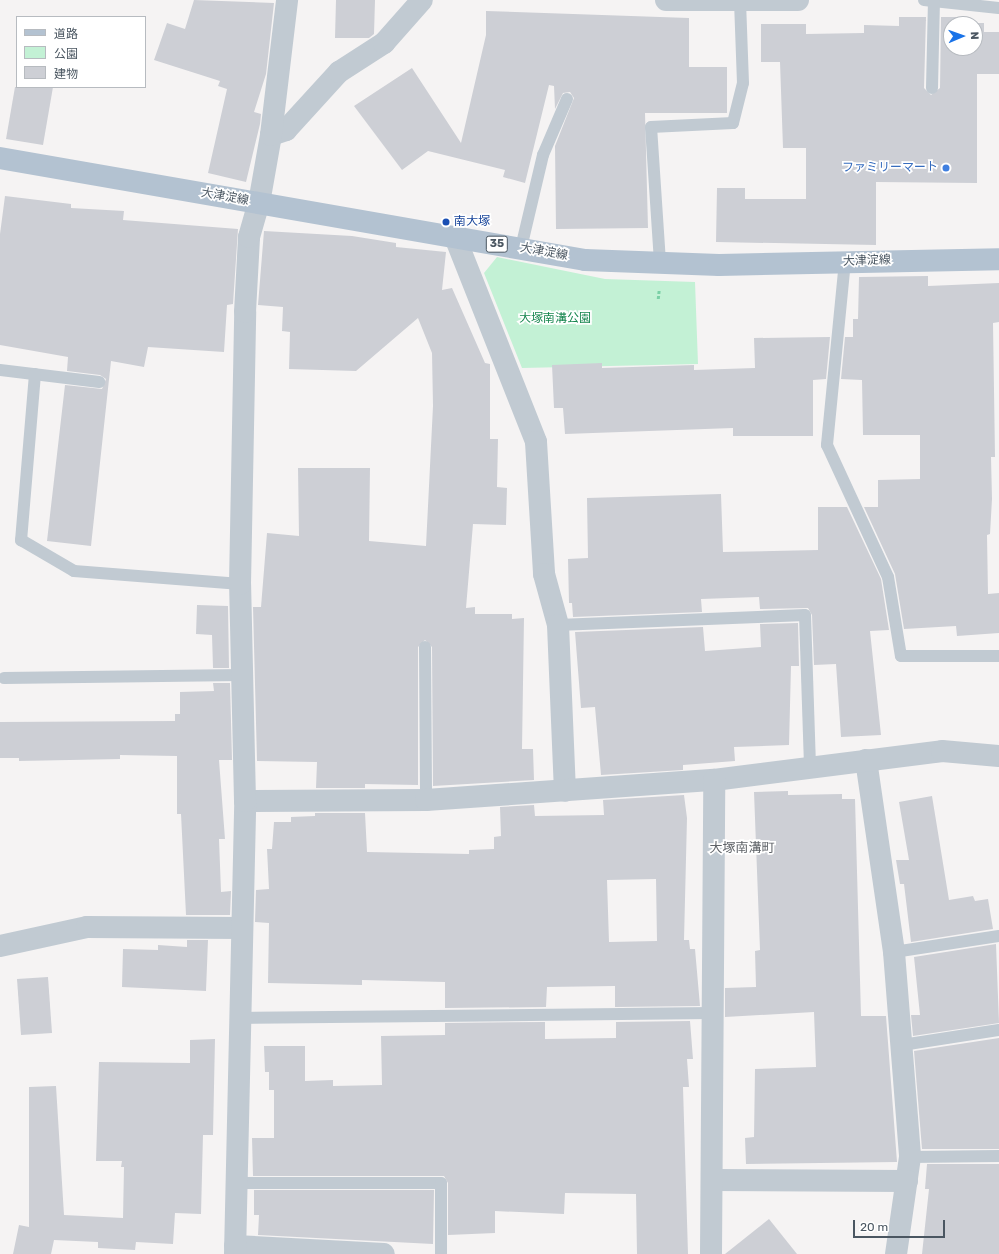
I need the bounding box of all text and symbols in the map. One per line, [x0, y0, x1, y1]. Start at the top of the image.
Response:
legend [16, 16, 146, 88]
north arrow [943, 16, 983, 56]
text: 道路 [54, 27, 78, 41]
text: N [968, 31, 981, 40]
text: 公園 [54, 47, 78, 61]
text: 建物 [54, 67, 78, 81]
place label: ファミリーマート [842, 161, 938, 175]
marker: ファミリーマート [941, 163, 951, 173]
street label: 大津淀線 [200, 186, 250, 208]
place label: 南大塚 [454, 215, 490, 229]
marker: 南大塚 [441, 217, 451, 227]
road number: 35 [485, 235, 509, 253]
street label: 大津淀線 [519, 241, 569, 263]
street label: 大津淀線 [843, 253, 891, 269]
park label: 大塚南溝公園 [519, 312, 591, 326]
district label: 大塚南溝町 [710, 840, 774, 856]
scale bar [855, 1212, 947, 1238]
text: 20 m [860, 1220, 888, 1234]

